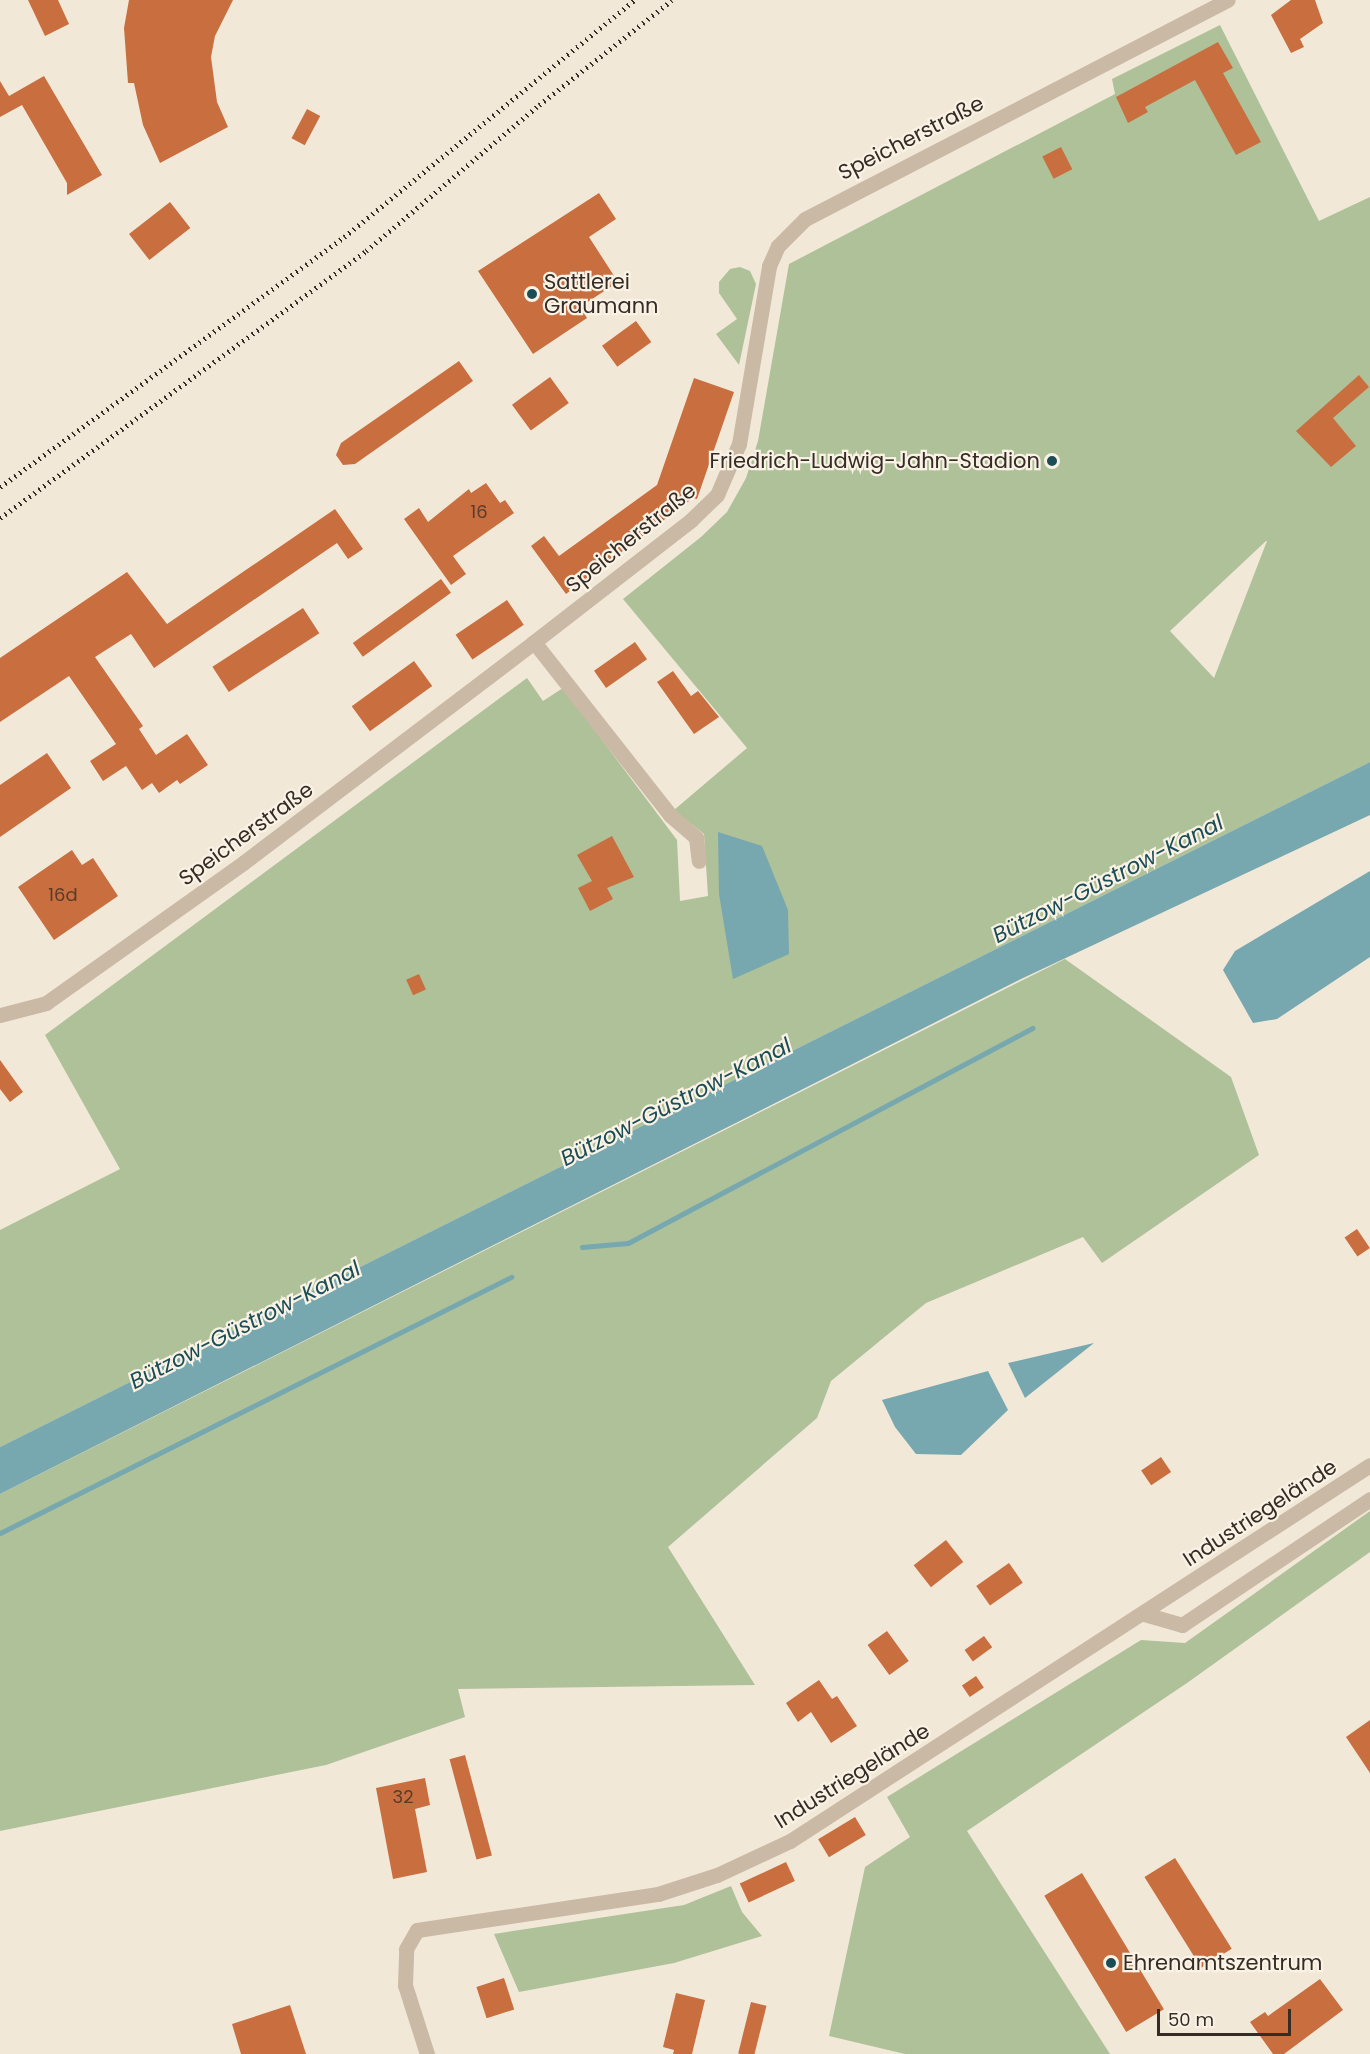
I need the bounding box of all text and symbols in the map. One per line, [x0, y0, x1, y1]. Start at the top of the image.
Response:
street label: Speicherstraße [834, 91, 988, 185]
place label: Sattlerei Graumann [544, 269, 659, 319]
marker: Sattlerei Graumann [525, 287, 539, 301]
place label: Friedrich-Ludwig-Jahn-Stadion [709, 448, 1040, 474]
marker: Friedrich-Ludwig-Jahn-Stadion [1045, 454, 1059, 468]
street label: Speicherstraße [561, 478, 701, 598]
house number: 16 [470, 501, 488, 523]
street label: Speicherstraße [174, 777, 318, 891]
water label: Bützow-Güstrow-Kanal [988, 809, 1228, 949]
house number: 16d [48, 884, 78, 906]
water label: Bützow-Güstrow-Kanal [556, 1032, 796, 1172]
water label: Bützow-Güstrow-Kanal [125, 1255, 365, 1395]
street label: Industriegelände [1178, 1454, 1342, 1572]
street label: Industriegelände [770, 1718, 934, 1834]
house number: 32 [393, 1786, 413, 1808]
place label: Ehrenamtszentrum [1123, 1950, 1322, 1976]
marker: Ehrenamtszentrum [1104, 1956, 1118, 1970]
scale bar [1160, 1997, 1294, 2035]
text: 50 m [1168, 2007, 1214, 2032]

